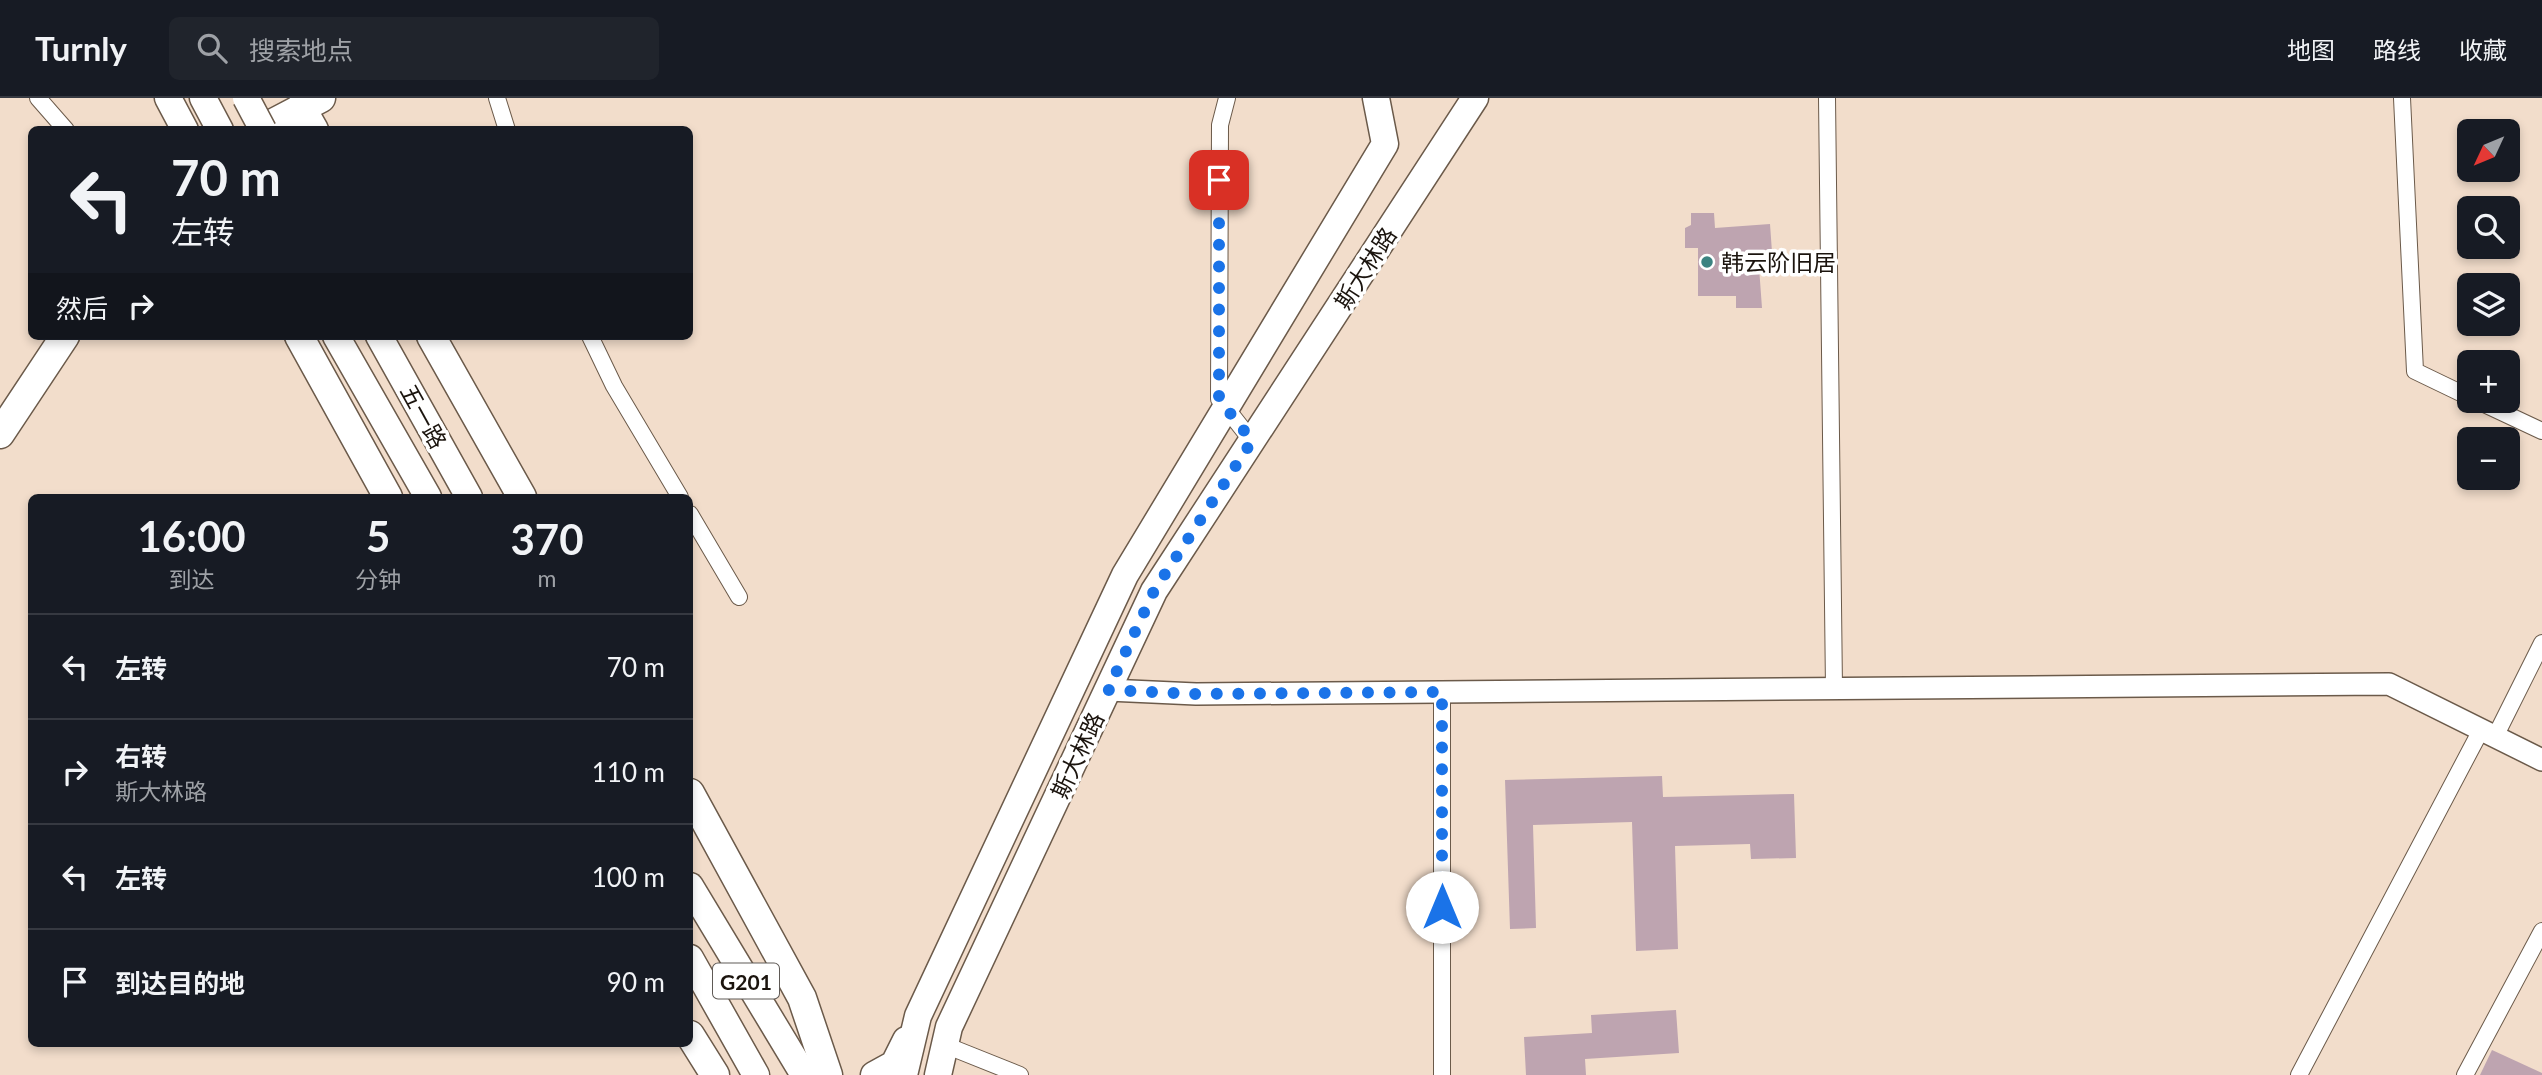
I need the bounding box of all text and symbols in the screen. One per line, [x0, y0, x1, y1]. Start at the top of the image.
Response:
search box [169, 17, 659, 80]
text: Turnly [35, 28, 127, 68]
icon: search [193, 29, 231, 67]
text: 搜索地点 [249, 34, 353, 66]
text: 地图 [2287, 35, 2335, 64]
text: 路线 [2373, 35, 2421, 64]
text: 收藏 [2459, 35, 2507, 64]
north arrow [2457, 119, 2520, 182]
map controls [2457, 119, 2520, 490]
text: 70 m [171, 148, 281, 206]
pin [1189, 150, 1249, 210]
icon: left [56, 154, 147, 245]
icon: arrive [1200, 161, 1238, 199]
button: search [2457, 196, 2520, 259]
text: 左转 [171, 212, 235, 251]
street label: 斯大林路 [1328, 222, 1402, 314]
place label: 韩云阶旧居 [1721, 248, 1836, 276]
marker: 韩云阶旧居 [1699, 254, 1715, 270]
button: layers [2457, 273, 2520, 336]
icon: right [122, 287, 160, 325]
text: 然后 [56, 292, 108, 324]
button: + [2457, 350, 2520, 413]
street label: 五一路 [395, 379, 453, 453]
button: − [2457, 427, 2520, 490]
text: 16:00 [137, 511, 246, 561]
text: 5 [366, 511, 390, 561]
text: 370 [510, 514, 584, 564]
text: m [538, 564, 556, 592]
text: 到达 [169, 565, 215, 593]
text: 分钟 [355, 565, 401, 593]
icon: left [56, 648, 94, 686]
text: 70 m [607, 651, 665, 683]
text: 左转 [115, 652, 167, 684]
street label: 斯大林路 [1045, 707, 1109, 803]
text: 右转 [115, 740, 167, 772]
icon: right [56, 753, 94, 791]
text: 110 m [592, 756, 665, 788]
text: 斯大林路 [115, 777, 207, 805]
icon: left [56, 858, 94, 896]
text: 100 m [592, 861, 665, 893]
text: 左转 [115, 862, 167, 894]
position arrow [1405, 870, 1479, 944]
icon: arrive [56, 963, 94, 1001]
road number: G201 [713, 964, 779, 998]
text: 90 m [607, 966, 665, 998]
text: 到达目的地 [115, 967, 245, 999]

